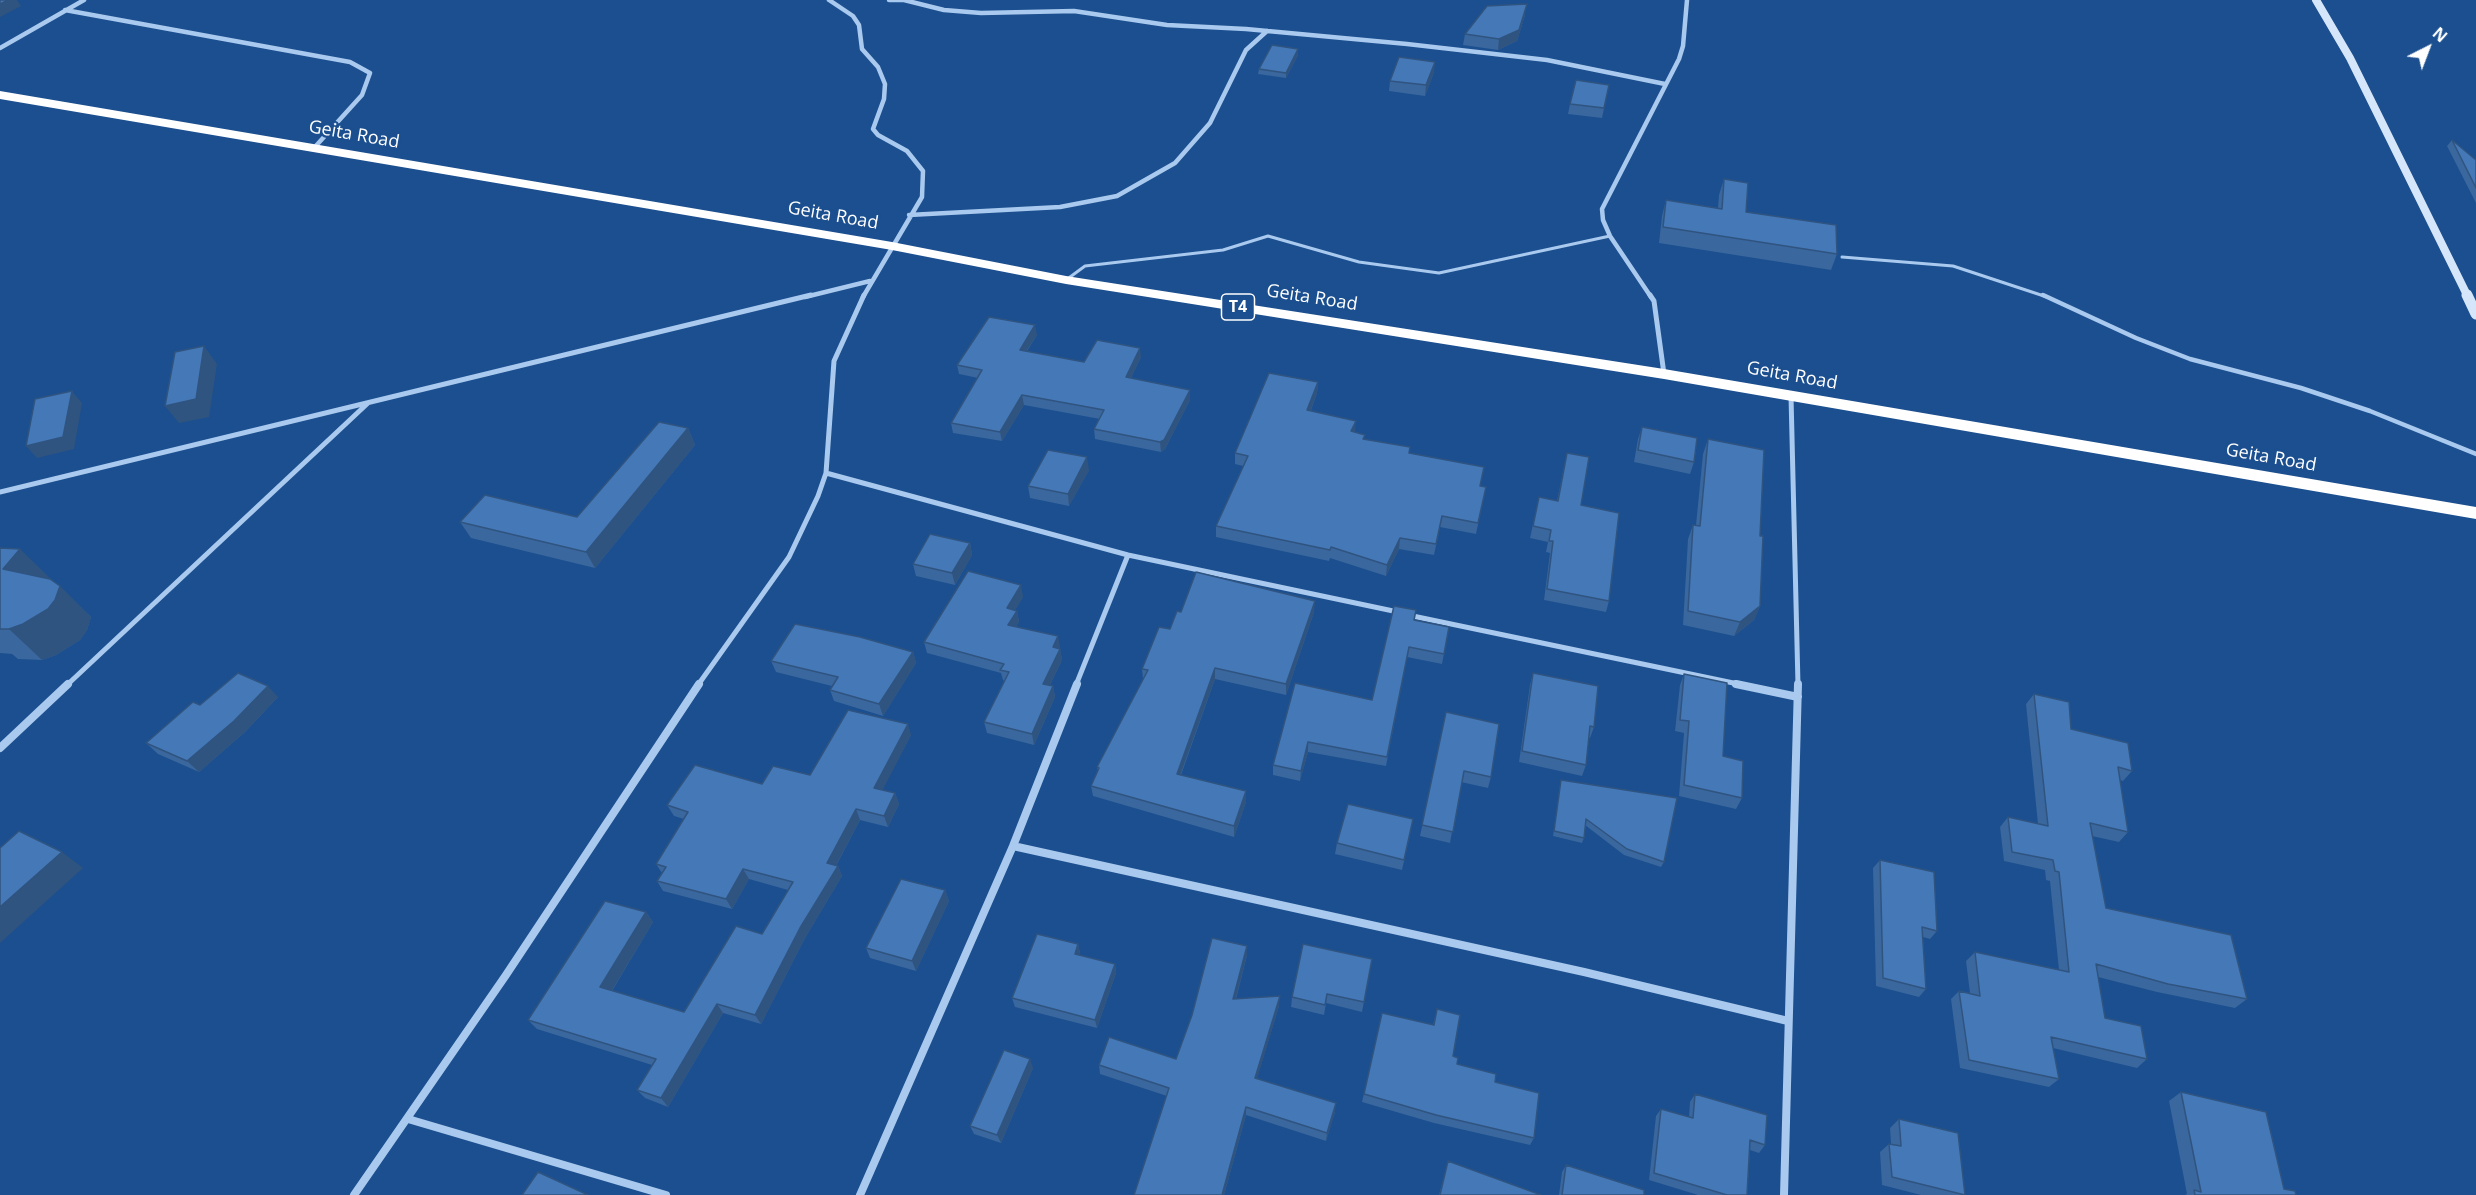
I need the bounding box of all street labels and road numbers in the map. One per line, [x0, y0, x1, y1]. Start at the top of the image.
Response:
street label: Geita Road [307, 116, 401, 154]
street label: Geita Road [786, 197, 880, 235]
street label: Geita Road [1265, 280, 1359, 316]
road number: T4 [1222, 294, 1254, 320]
street label: Geita Road [1745, 357, 1839, 395]
street label: Geita Road [2224, 439, 2318, 477]

